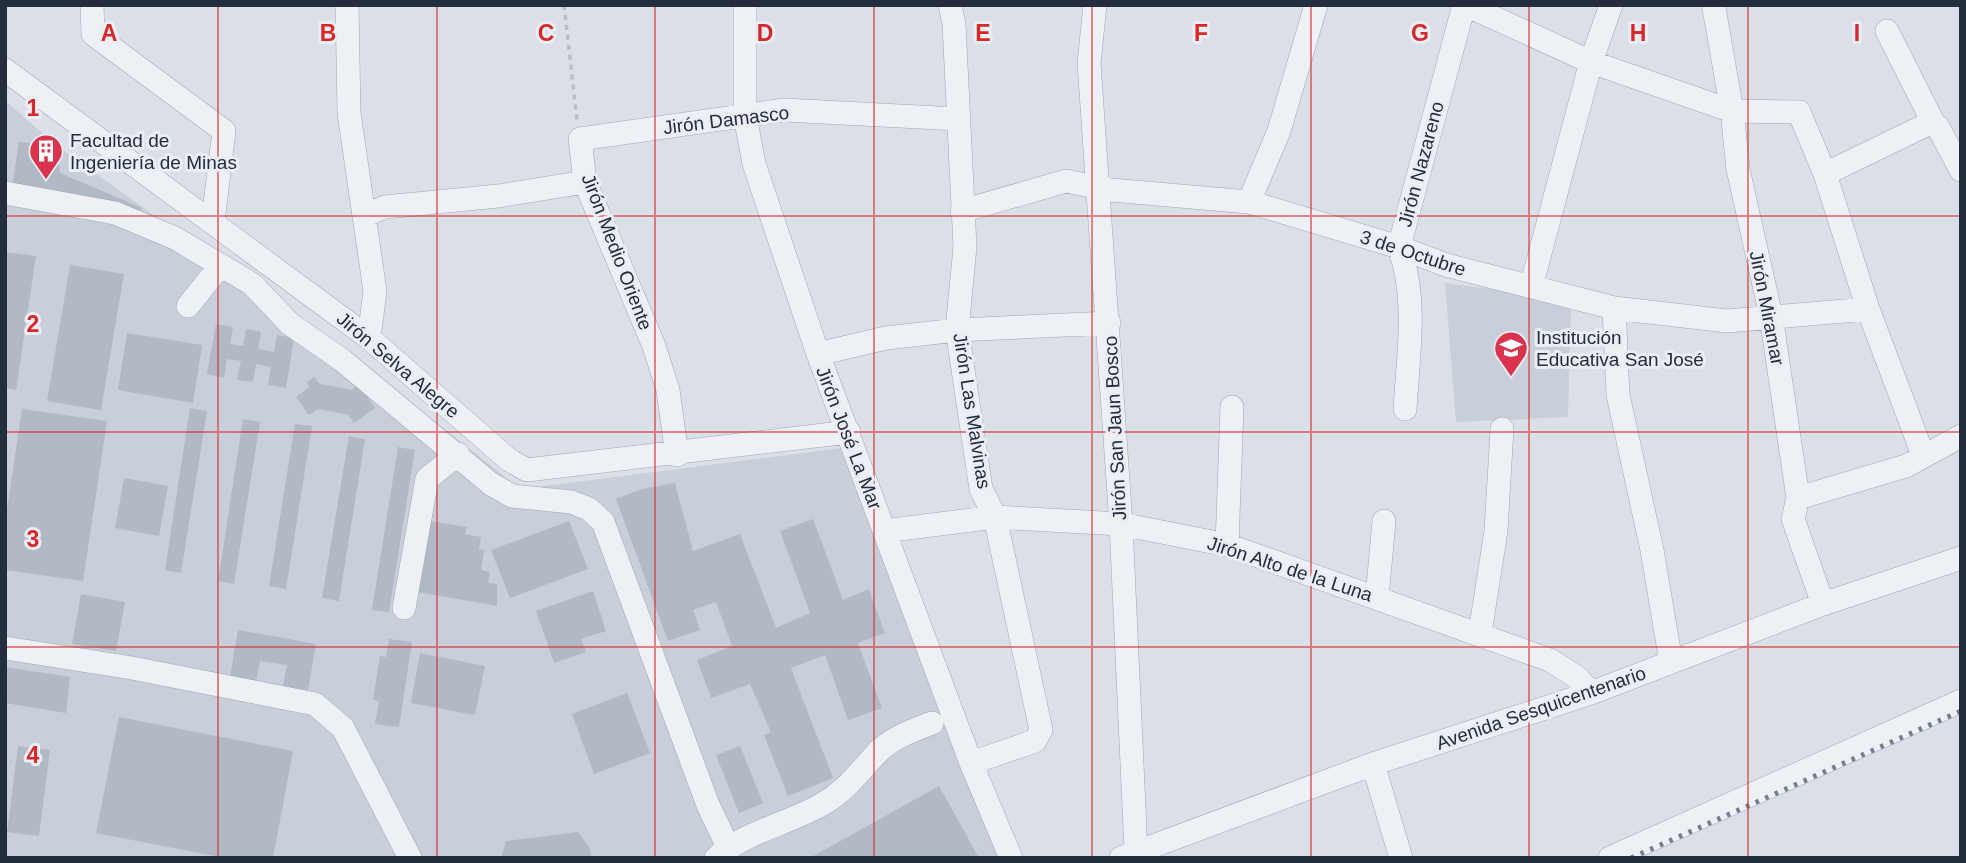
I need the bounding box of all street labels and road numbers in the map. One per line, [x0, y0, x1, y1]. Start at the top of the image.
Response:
street label: Jirón Nazareno [1394, 99, 1448, 229]
street label: Jirón Damasco [662, 102, 790, 138]
street label: Jirón Medio Oriente [577, 171, 657, 333]
street label: 3 de Octubre [1358, 226, 1468, 280]
street label: Jirón Miramar [1746, 249, 1789, 368]
street label: Jirón Selva Alegre [333, 308, 463, 422]
street label: Jirón Las Malvinas [949, 332, 995, 490]
street label: Jirón San Jaun Bosco [1100, 335, 1130, 521]
street label: Jirón José La Mar [812, 364, 886, 513]
street label: Jirón Alto de la Luna [1205, 532, 1376, 606]
street label: Avenida Sesquicentenario [1433, 662, 1649, 754]

